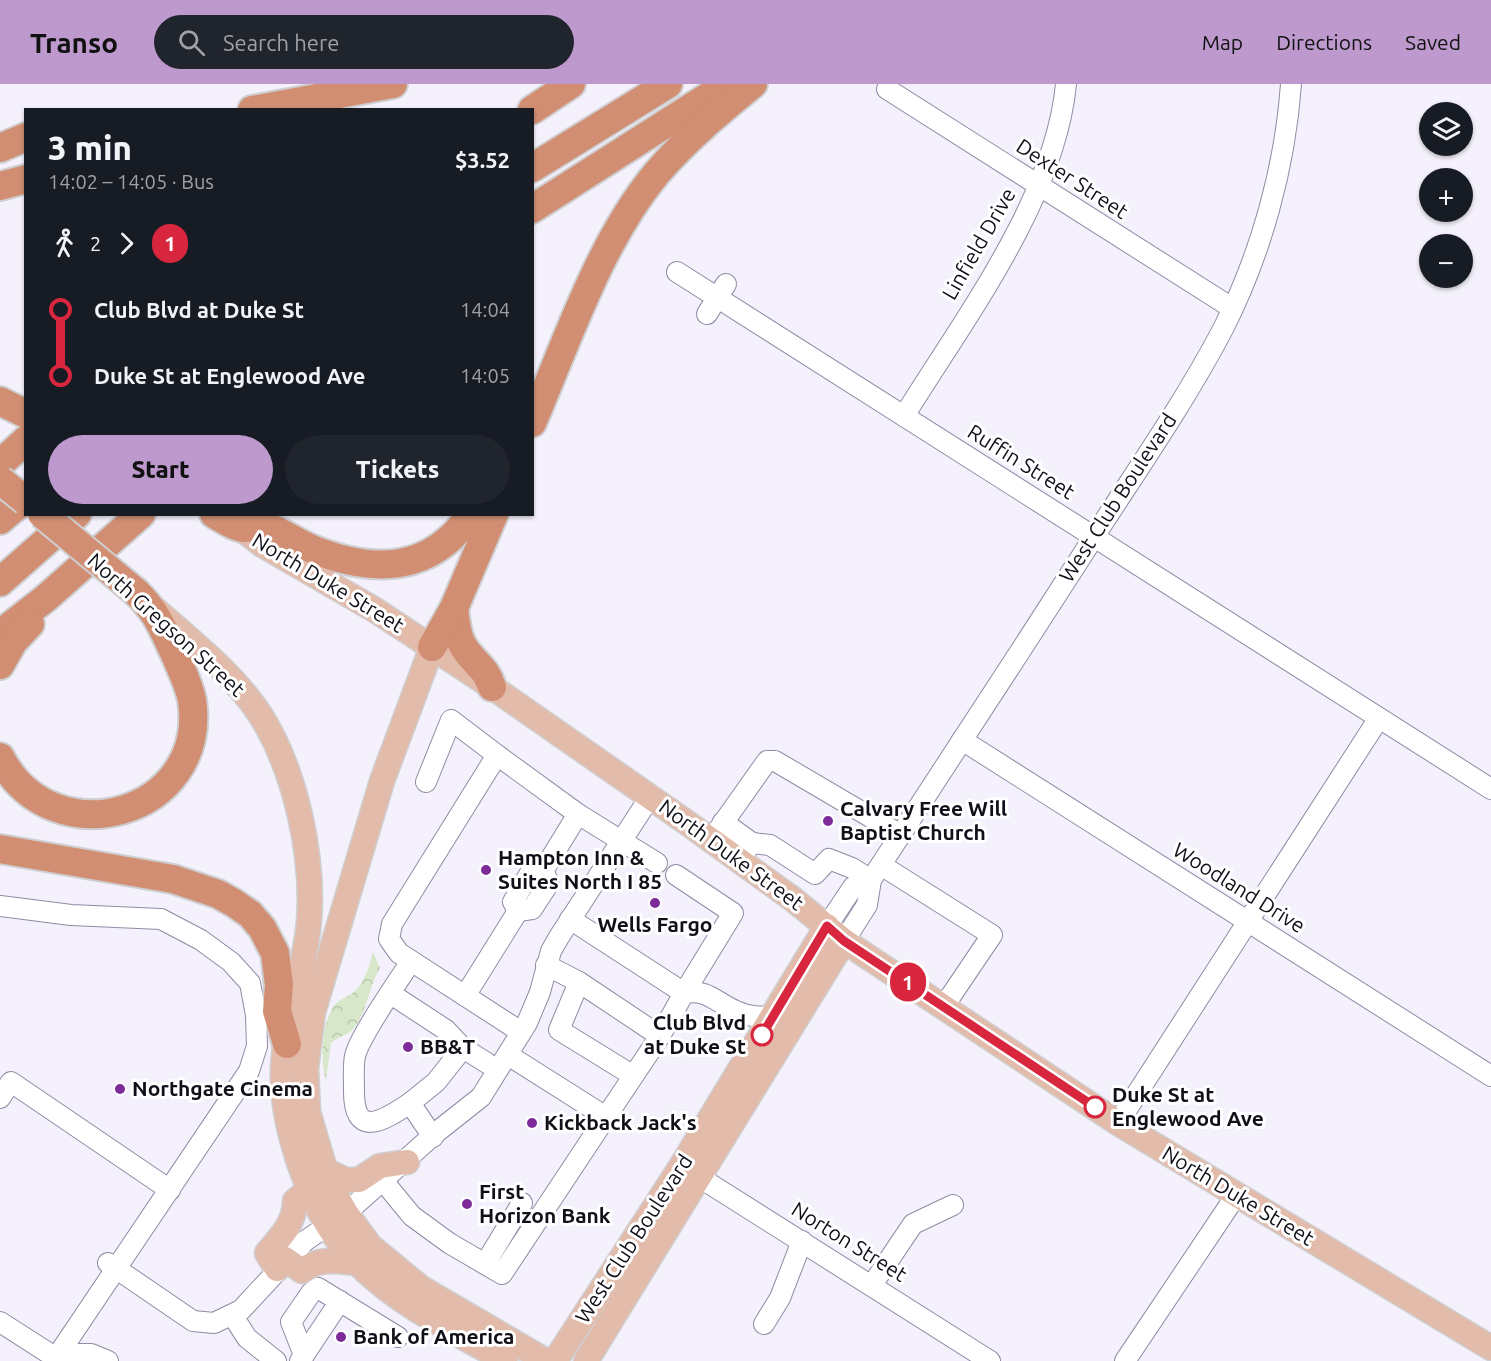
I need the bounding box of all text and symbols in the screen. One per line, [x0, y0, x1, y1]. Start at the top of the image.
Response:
search box [154, 15, 574, 69]
icon: search [175, 26, 208, 59]
text: Transo [30, 27, 118, 58]
text: Search here [223, 30, 339, 55]
text: Map [1202, 30, 1243, 54]
text: Directions [1276, 30, 1372, 54]
text: Saved [1405, 30, 1461, 54]
map controls [1419, 102, 1473, 288]
button: layers [1419, 102, 1473, 156]
text: 3 min [48, 129, 132, 166]
street label: Dexter Street [1012, 133, 1133, 223]
text: $3.52 [455, 147, 510, 172]
button: + [1419, 168, 1473, 222]
text: 14:02 – 14:05 · Bus [48, 170, 214, 193]
street label: Linfield Drive [937, 183, 1020, 304]
icon: walk [48, 227, 81, 260]
icon: forward [110, 227, 143, 260]
text: 1 [164, 231, 176, 255]
text: 2 [90, 232, 101, 255]
button: − [1419, 234, 1473, 288]
text: Club Blvd at Duke St [94, 297, 304, 322]
text: 14:04 [460, 298, 510, 321]
text: Duke St at Englewood Ave [94, 363, 365, 388]
text: 14:05 [460, 364, 510, 387]
street label: West Club Boulevard [1054, 409, 1181, 586]
street label: Ruffin Street [964, 419, 1079, 504]
button: Start [48, 435, 273, 504]
button: Tickets [285, 435, 510, 504]
street label: North Duke Street [248, 527, 409, 637]
street label: North Gregson Street [83, 548, 250, 701]
street label: North Duke Street [655, 794, 808, 915]
place label: Calvary Free Will Baptist Church [840, 796, 1007, 844]
marker: Calvary Free Will Baptist Church [821, 814, 835, 828]
street label: Woodland Drive [1169, 837, 1310, 937]
place label: Hampton Inn & Suites North I 85 [498, 845, 662, 893]
marker: Hampton Inn & Suites North I 85 [479, 863, 493, 877]
marker: Wells Fargo [648, 896, 662, 910]
place label: Wells Fargo [597, 912, 713, 936]
line badge: 1 [888, 962, 928, 1002]
text: 1 [902, 970, 914, 994]
place label: Club Blvd at Duke St [644, 1010, 746, 1058]
marker: Club Blvd at Duke St [751, 1024, 773, 1046]
place label: BB&T [420, 1034, 475, 1058]
marker: BB&T [401, 1040, 415, 1054]
place label: Northgate Cinema [132, 1076, 313, 1100]
marker: Northgate Cinema [113, 1082, 127, 1096]
place label: Duke St at Englewood Ave [1112, 1082, 1264, 1130]
marker: Duke St at Englewood Ave [1084, 1096, 1106, 1118]
place label: Kickback Jack's [544, 1110, 697, 1134]
marker: Kickback Jack's [525, 1116, 539, 1130]
street label: North Duke Street [1158, 1140, 1319, 1250]
street label: West Club Boulevard [570, 1150, 697, 1327]
place label: First Horizon Bank [479, 1179, 611, 1227]
street label: Norton Street [788, 1196, 912, 1286]
marker: First Horizon Bank [460, 1197, 474, 1211]
place label: Bank of America [353, 1324, 514, 1348]
marker: Bank of America [334, 1330, 348, 1344]

